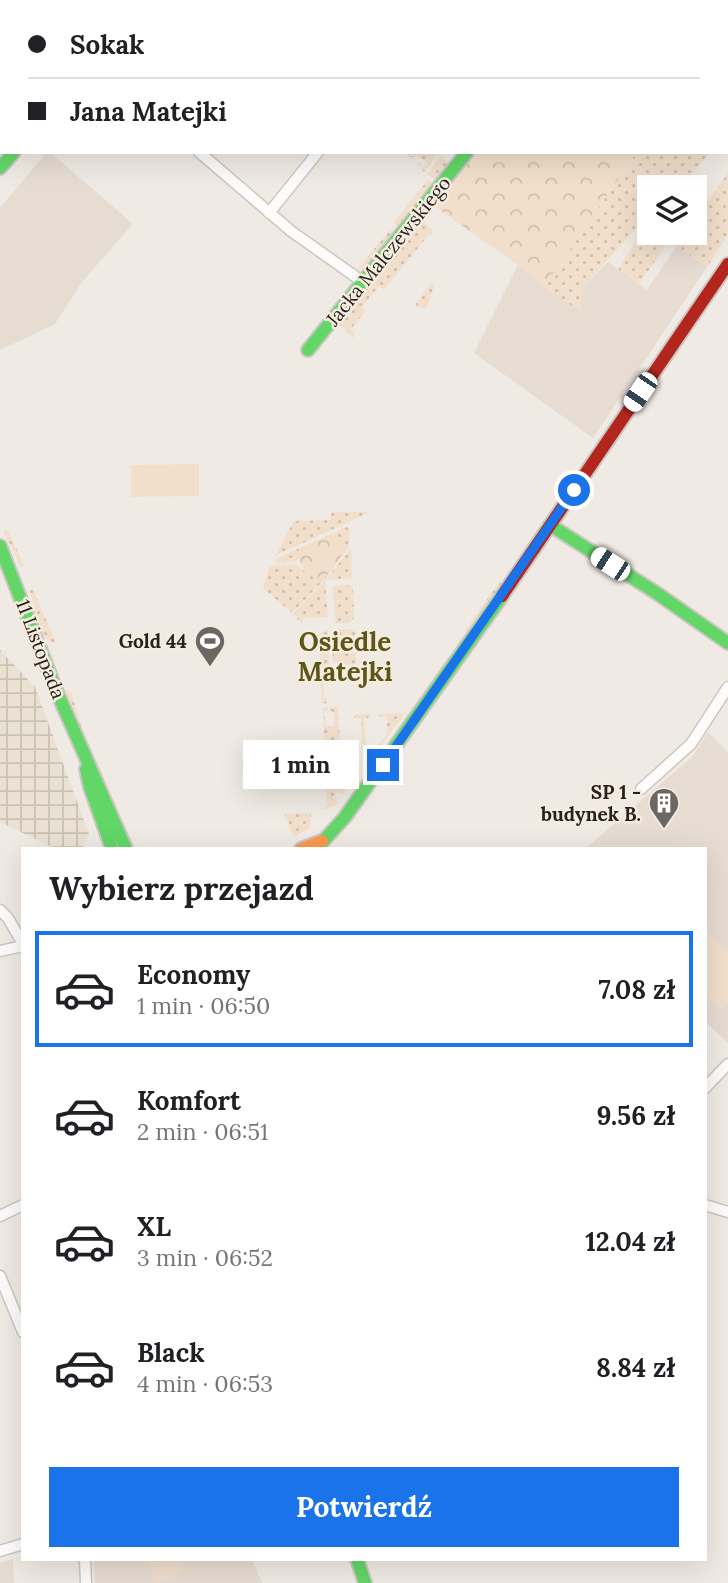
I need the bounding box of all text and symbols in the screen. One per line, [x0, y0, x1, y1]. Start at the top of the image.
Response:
text: Sokak [70, 28, 145, 61]
text: Jana Matejki [70, 95, 227, 128]
street label: Jacka Malczewskiego [320, 171, 456, 331]
map controls [637, 175, 707, 245]
button: layers [637, 175, 707, 245]
car [620, 369, 661, 415]
route start [558, 474, 590, 506]
car [587, 544, 634, 584]
street label: 11 Listopada [11, 596, 71, 702]
sports icon: Gold 44 [193, 624, 227, 668]
district label: Osiedle Matejki [297, 625, 393, 688]
place label: Gold 44 [119, 629, 187, 653]
callout: 1 min [243, 740, 358, 790]
route end [367, 749, 399, 781]
text: 1 min [272, 750, 330, 779]
place label: SP 1 - budynek B. [540, 780, 641, 826]
building icon: SP 1 - budynek B. [647, 786, 681, 830]
text: Wybierz przejazd [49, 868, 314, 909]
icon: car [53, 958, 116, 1021]
text: Economy [137, 958, 250, 991]
text: 7.08 zł [598, 973, 675, 1006]
text: 1 min · 06:50 [137, 991, 270, 1020]
icon: car [53, 1084, 116, 1147]
text: Komfort [137, 1084, 241, 1117]
text: 9.56 zł [597, 1099, 675, 1132]
text: 2 min · 06:51 [137, 1117, 268, 1146]
icon: car [53, 1210, 116, 1273]
text: XL [137, 1210, 171, 1243]
text: 12.04 zł [585, 1225, 675, 1258]
text: 3 min · 06:52 [137, 1243, 273, 1272]
icon: car [53, 1336, 116, 1399]
text: Black [137, 1336, 205, 1369]
text: 8.84 zł [596, 1351, 675, 1384]
text: 4 min · 06:53 [137, 1369, 273, 1398]
button: Potwierdź [49, 1467, 679, 1547]

